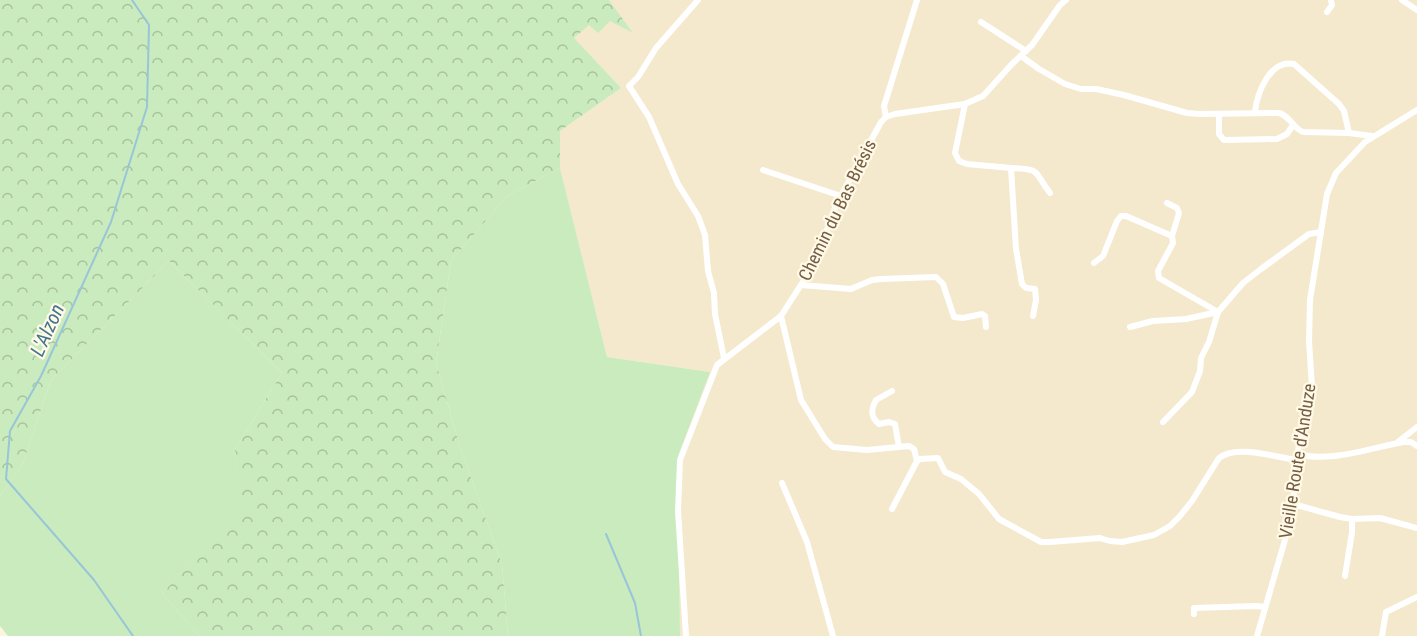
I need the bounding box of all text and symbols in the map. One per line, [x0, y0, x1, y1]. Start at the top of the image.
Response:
street label: Chemin du Bas Brésis [794, 136, 880, 284]
water label: L'Alzon [25, 300, 69, 360]
street label: Vieille Route d'Anduze [1274, 382, 1320, 540]

